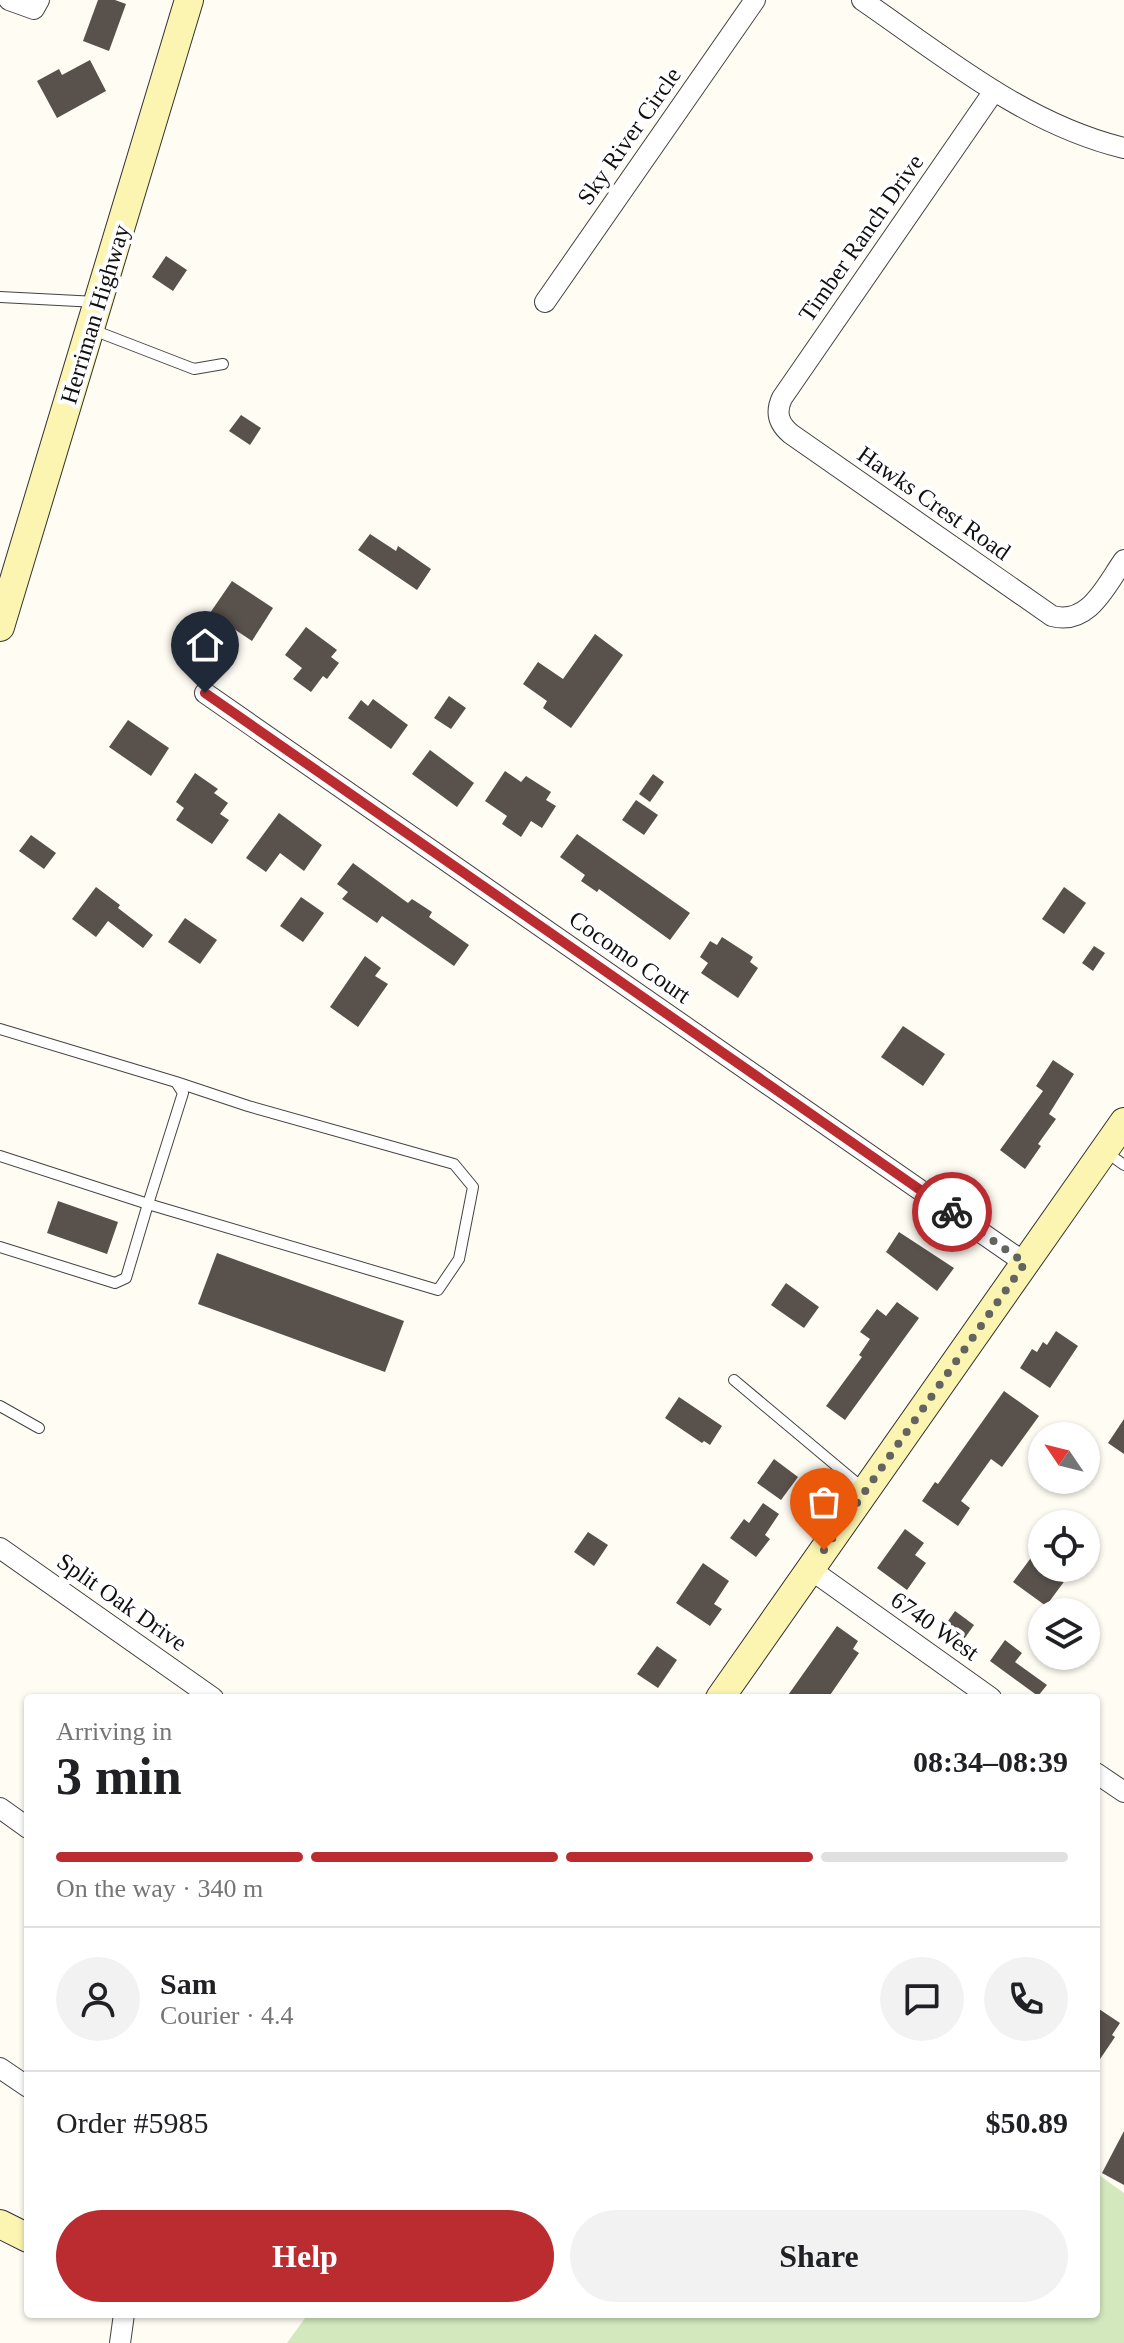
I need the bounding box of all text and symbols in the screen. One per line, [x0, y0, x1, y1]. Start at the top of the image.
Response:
street label: Sky River Circle [572, 62, 686, 210]
street label: Timber Ranch Drive [794, 150, 928, 326]
street label: Herriman Highway [55, 221, 135, 407]
street label: Hawks Crest Road [853, 441, 1015, 565]
pin [171, 611, 239, 693]
icon: home [183, 623, 227, 667]
street label: Cocomo Court [564, 906, 696, 1009]
courier [912, 1172, 992, 1252]
icon: bike [930, 1190, 974, 1234]
north arrow [1028, 1422, 1100, 1494]
map controls [1028, 1422, 1100, 1670]
pin [790, 1468, 858, 1550]
icon: bag [802, 1480, 846, 1524]
button: locate [1028, 1510, 1100, 1582]
street label: Split Oak Drive [52, 1548, 192, 1656]
street label: 6740 West [886, 1586, 984, 1666]
button: layers [1028, 1598, 1100, 1670]
text: Arriving in [56, 1717, 172, 1746]
text: 08:34–08:39 [913, 1745, 1068, 1778]
text: 3 min [56, 1748, 182, 1805]
text: On the way · 340 m [56, 1874, 263, 1903]
button: person [56, 1957, 140, 2041]
button: chat [880, 1957, 964, 2041]
button: phone [984, 1957, 1068, 2041]
text: Sam [160, 1967, 217, 2000]
text: Courier · 4.4 [160, 2001, 294, 2030]
text: Order #5985 [56, 2106, 208, 2139]
text: $50.89 [986, 2106, 1068, 2139]
button: Help [56, 2210, 554, 2302]
button: Share [570, 2210, 1068, 2302]

